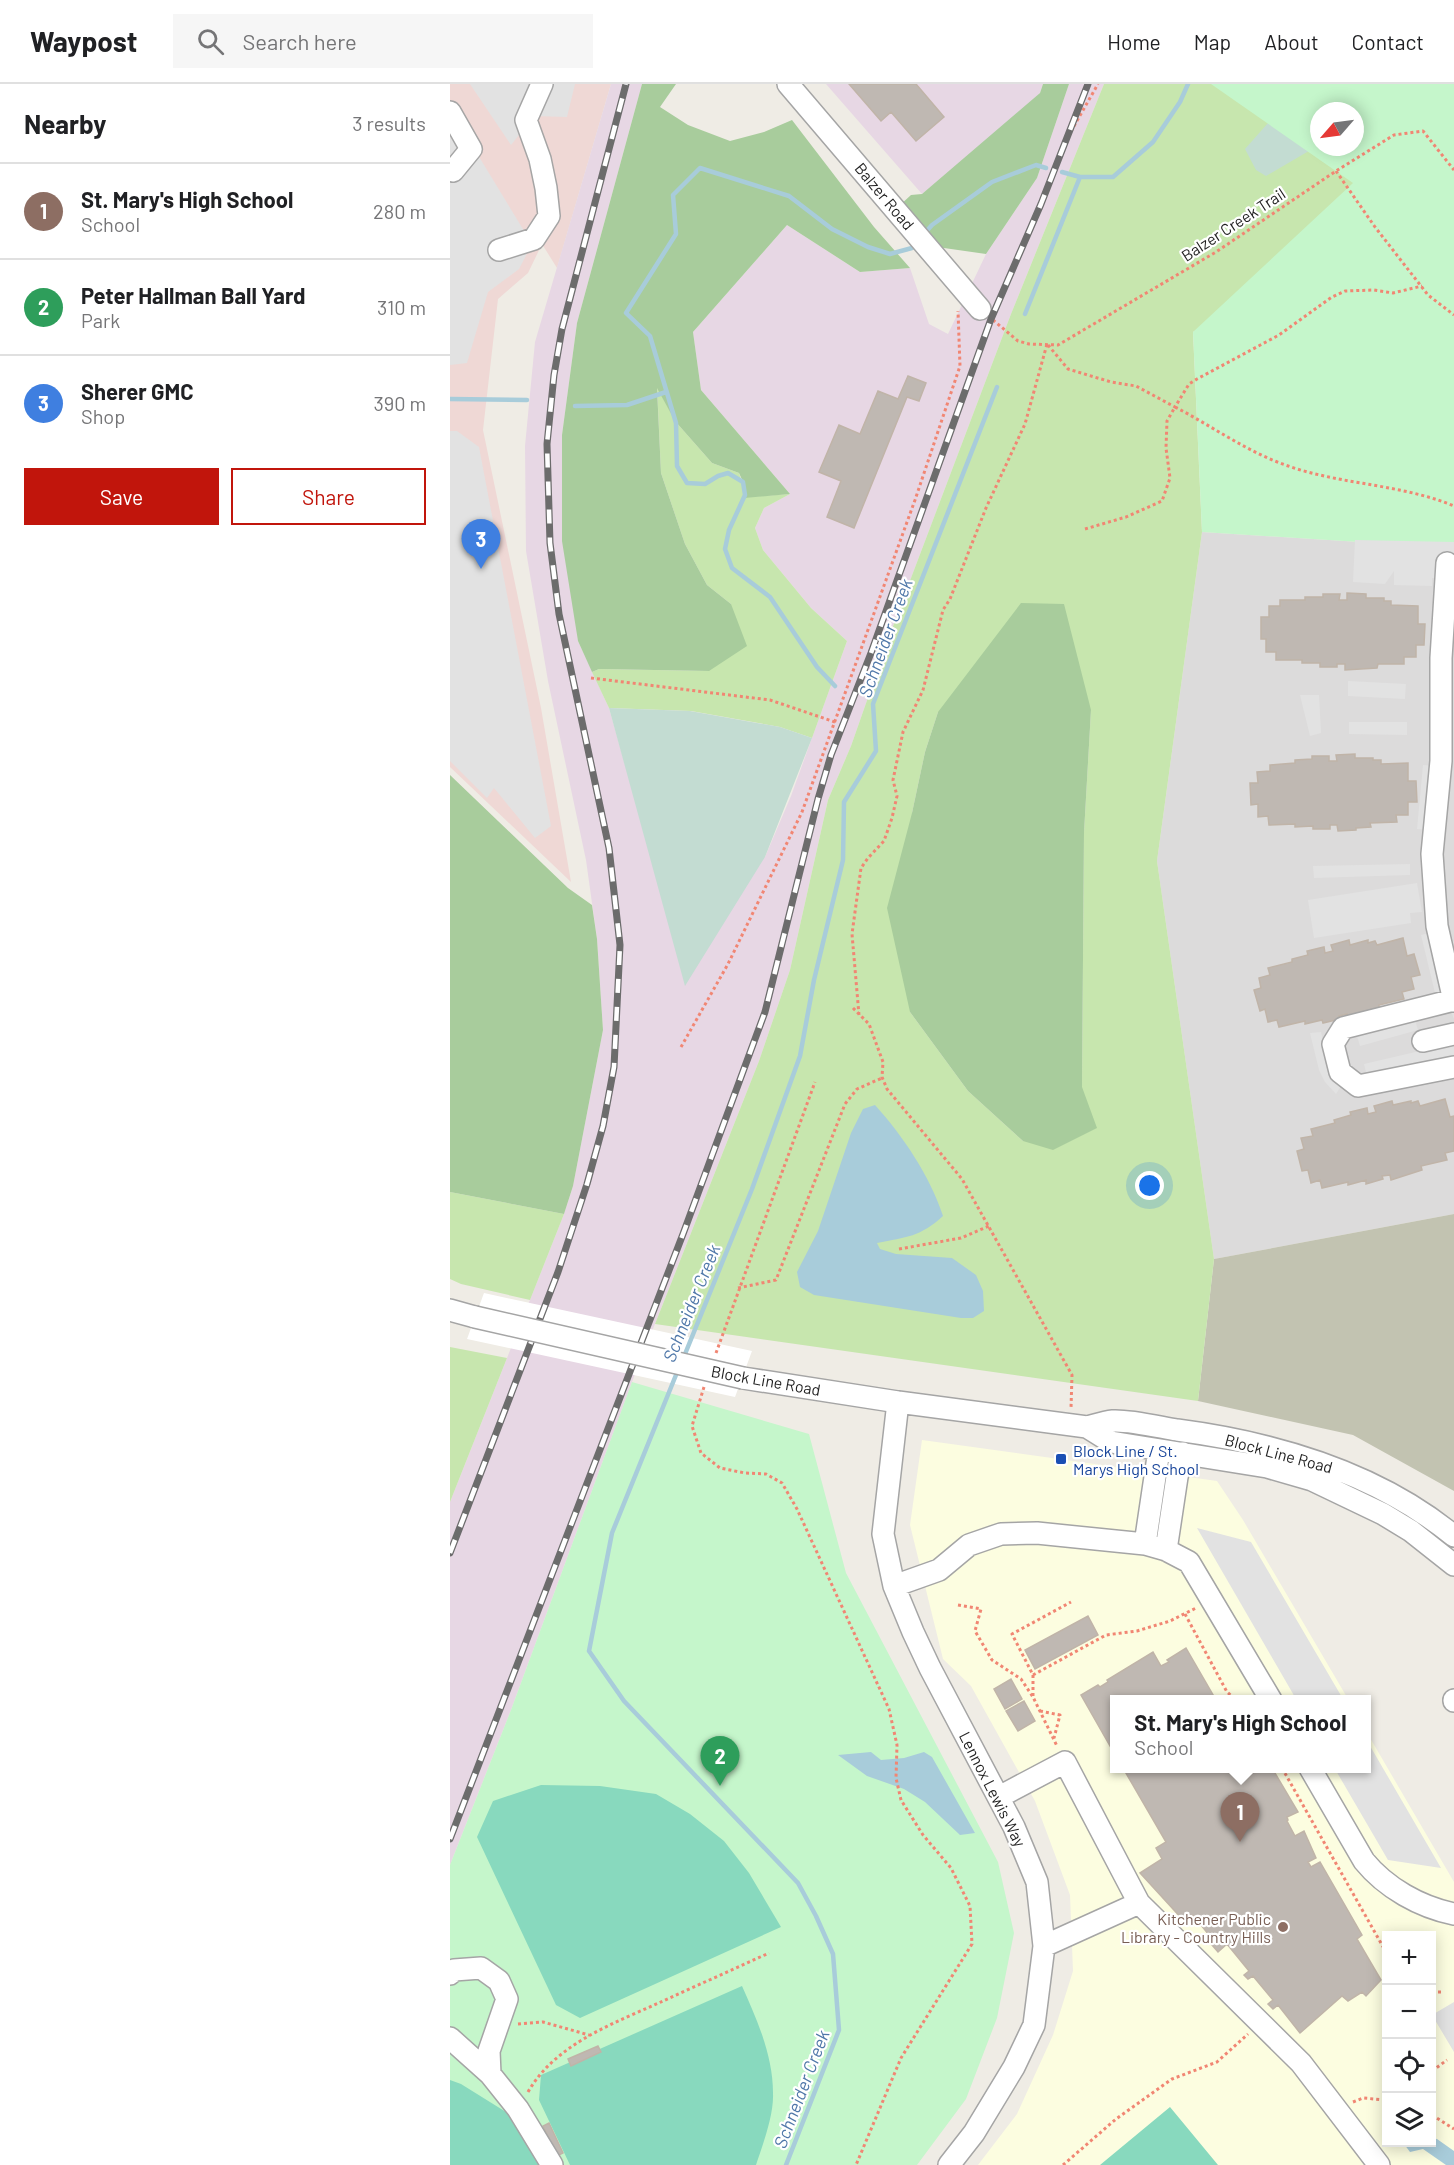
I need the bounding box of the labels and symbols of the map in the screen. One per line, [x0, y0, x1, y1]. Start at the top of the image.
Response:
north arrow [1310, 102, 1364, 156]
street label: Balzer Road [851, 159, 919, 233]
street label: Balzer Creek Trail [1177, 183, 1289, 265]
pin: 3 [462, 520, 501, 569]
water label: Schneider Creek [853, 575, 917, 700]
your location [1135, 1171, 1164, 1200]
water label: Schneider Creek [657, 1241, 725, 1365]
street label: Block Line Road [710, 1361, 822, 1399]
street label: Block Line Road [1223, 1429, 1335, 1477]
place label: Block Line / St. Marys High School [1073, 1441, 1199, 1478]
marker: Block Line / St. Marys High School [1054, 1452, 1068, 1466]
street label: Lennox Lewis Way [956, 1728, 1031, 1850]
pin: 2 [700, 1736, 740, 1786]
pin: 1 [1220, 1792, 1260, 1842]
place label: Kitchener Public Library - Country Hills [1121, 1909, 1271, 1946]
marker: Kitchener Public Library - Country Hills [1276, 1920, 1290, 1934]
water label: Schneider Creek [768, 2027, 834, 2151]

